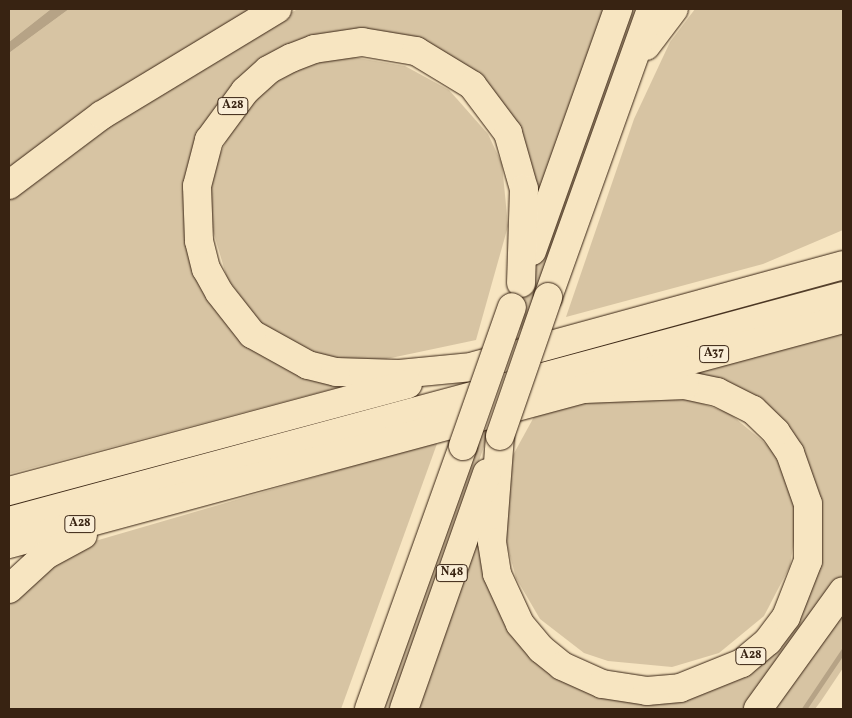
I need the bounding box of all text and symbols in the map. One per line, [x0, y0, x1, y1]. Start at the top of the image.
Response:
road number: A28 [217, 96, 249, 115]
road number: A37 [699, 344, 729, 364]
road number: A28 [64, 514, 96, 534]
road number: N48 [436, 564, 468, 582]
road number: A28 [735, 646, 767, 666]

